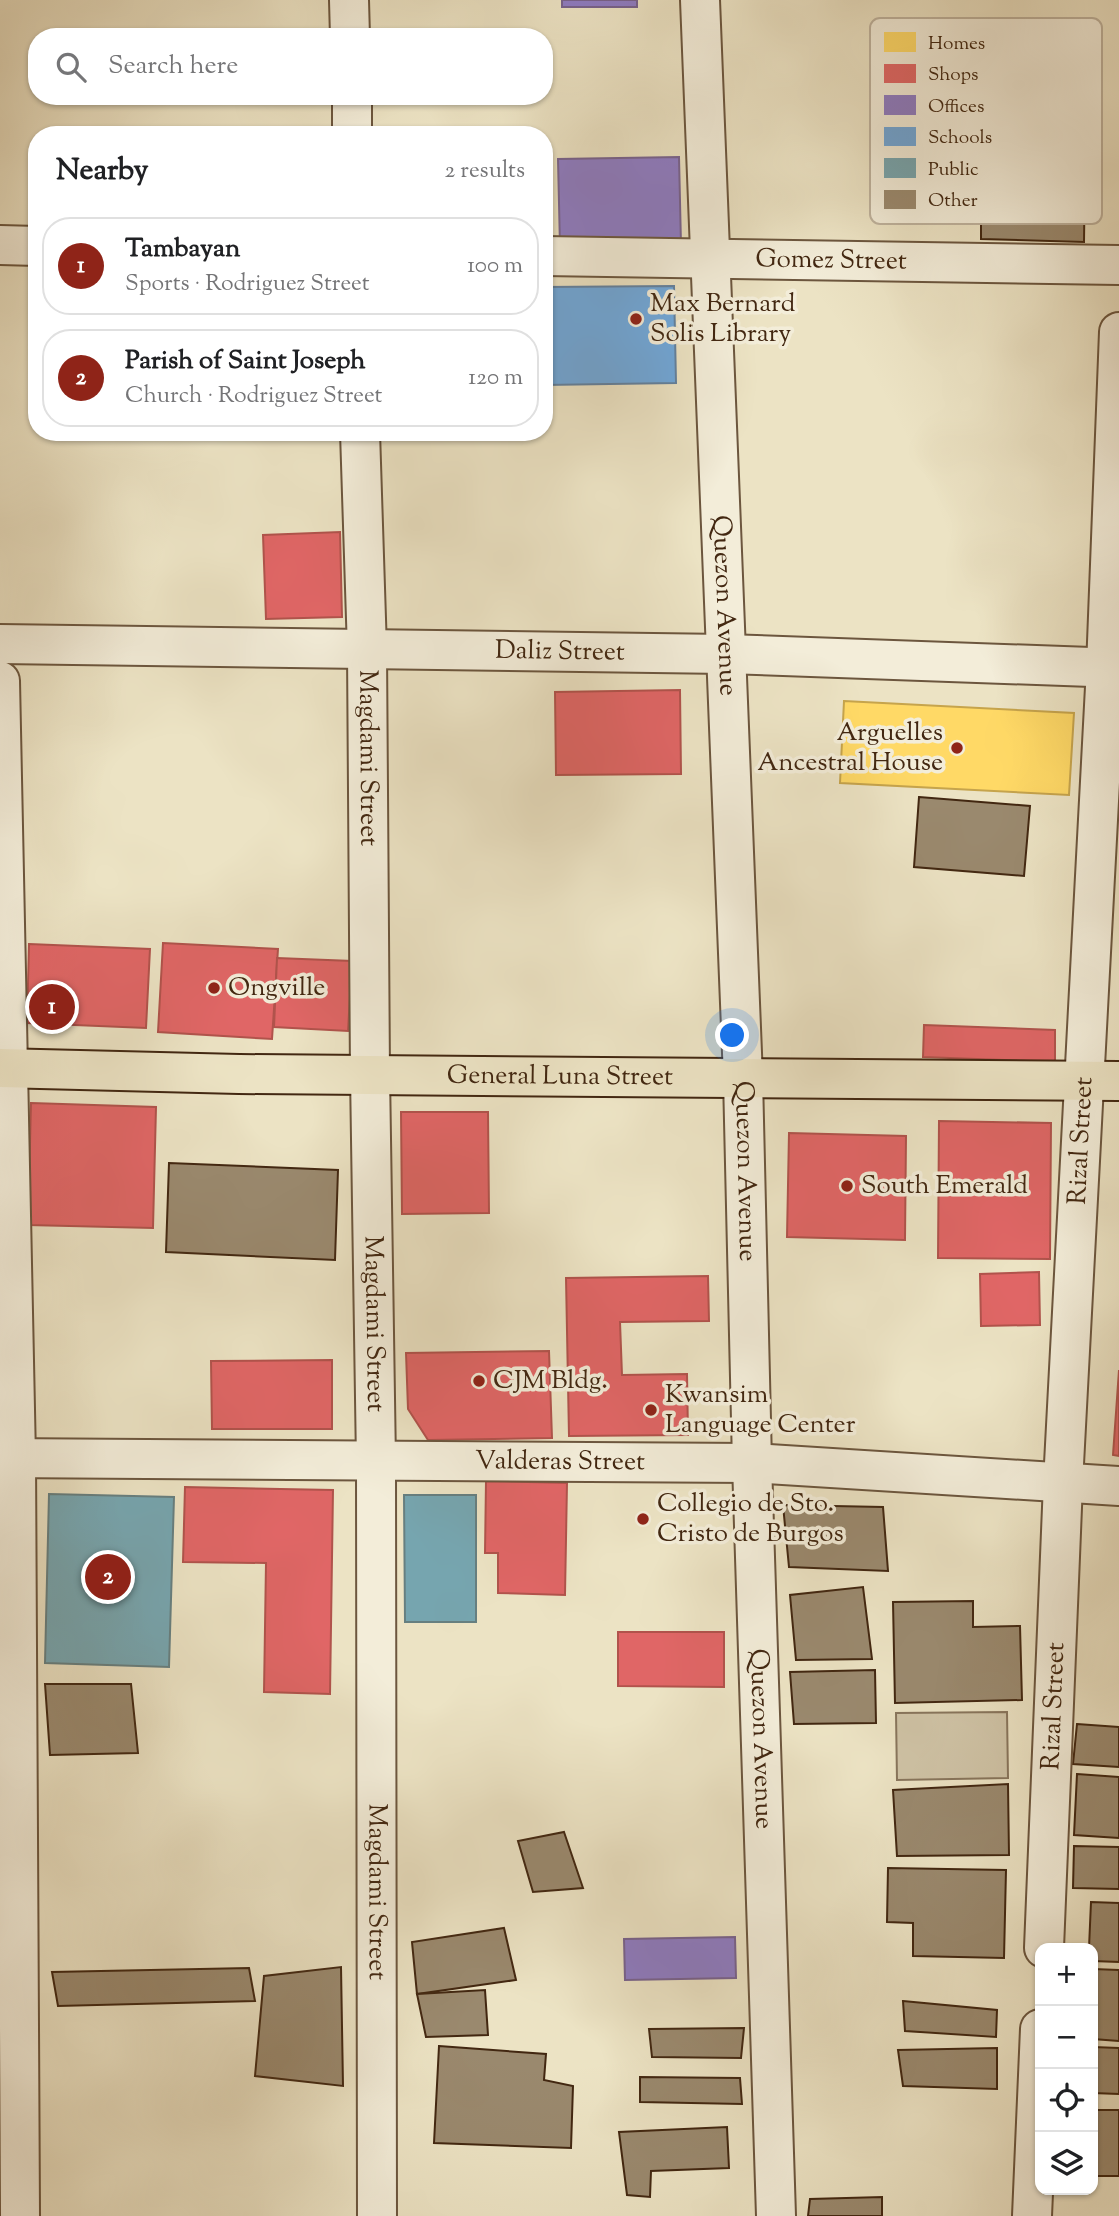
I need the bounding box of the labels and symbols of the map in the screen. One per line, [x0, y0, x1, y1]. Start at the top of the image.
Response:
legend [870, 18, 1102, 224]
text: Homes [928, 31, 985, 58]
text: Shops [928, 62, 979, 89]
text: Offices [928, 94, 984, 121]
text: Schools [928, 125, 992, 152]
text: Public [928, 157, 979, 184]
text: Other [928, 188, 978, 215]
street label: Gomez Street [755, 241, 907, 280]
place label: Max Bernard Solis Library [650, 286, 796, 353]
marker: Max Bernard Solis Library [628, 311, 644, 327]
street label: Quezon Avenue [702, 514, 746, 697]
street label: Daliz Street [495, 632, 625, 671]
street label: Magdami Street [349, 670, 387, 846]
place label: Arguelles Ancestral House [757, 715, 943, 782]
marker: Arguelles Ancestral House [949, 740, 965, 756]
place label: Ongville [228, 970, 325, 1007]
marker: Ongville [206, 980, 222, 996]
pin: 1 [29, 981, 75, 1033]
your location [715, 1018, 749, 1052]
street label: General Luna Street [447, 1057, 673, 1096]
street label: Rizal Street [1059, 1076, 1103, 1206]
street label: Quezon Avenue [725, 1080, 766, 1262]
place label: South Emerald [861, 1168, 1028, 1205]
marker: South Emerald [839, 1178, 855, 1194]
street label: Magdami Street [354, 1235, 394, 1412]
place label: CJM Bldg. [493, 1363, 608, 1400]
marker: CJM Bldg. [471, 1373, 487, 1389]
place label: Kwansim Language Center [665, 1377, 856, 1444]
marker: Kwansim Language Center [643, 1402, 659, 1418]
street label: Valderas Street [475, 1443, 645, 1481]
place label: Collegio de Sto. Cristo de Burgos [657, 1486, 844, 1553]
marker: Collegio de Sto. Cristo de Burgos [635, 1511, 651, 1527]
pin: 2 [85, 1551, 131, 1603]
street label: Rizal Street [1033, 1641, 1075, 1771]
street label: Quezon Avenue [739, 1648, 782, 1830]
street label: Magdami Street [358, 1804, 395, 1980]

